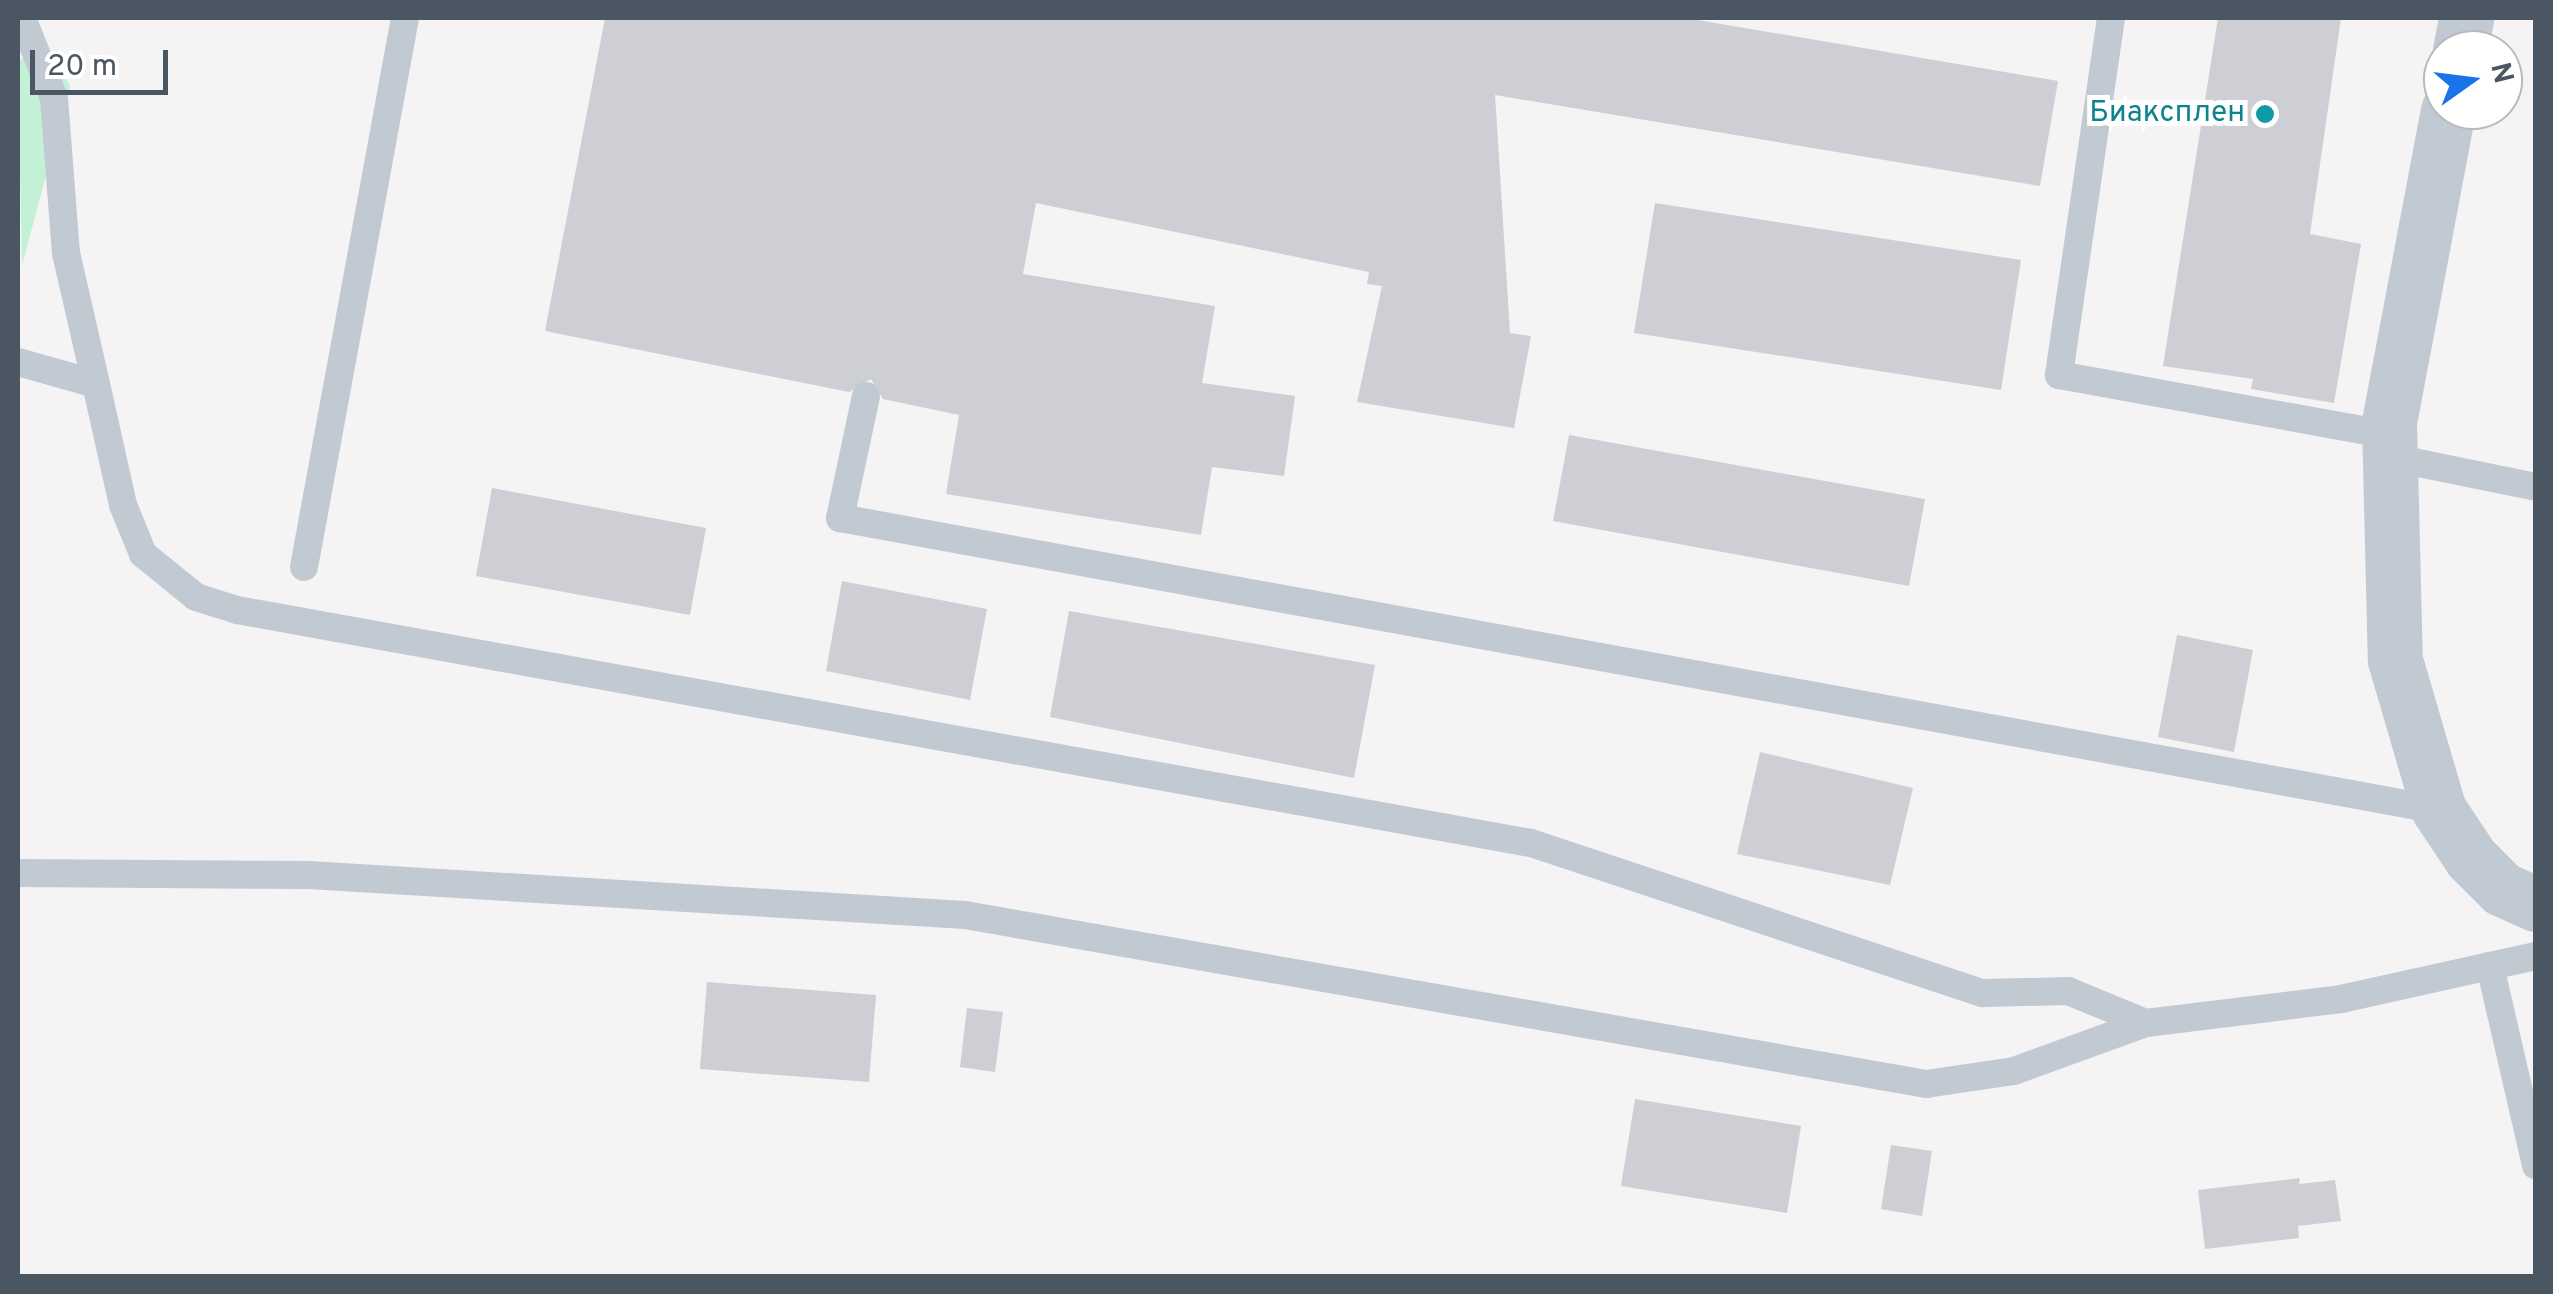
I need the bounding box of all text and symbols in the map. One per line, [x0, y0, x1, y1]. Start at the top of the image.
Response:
scale bar [35, 30, 172, 92]
north arrow [2423, 30, 2523, 130]
text: 20 m [47, 49, 117, 86]
text: N [2480, 59, 2520, 87]
place label: Биаксплен [2089, 96, 2245, 132]
marker: Биаксплен [2254, 103, 2276, 125]

